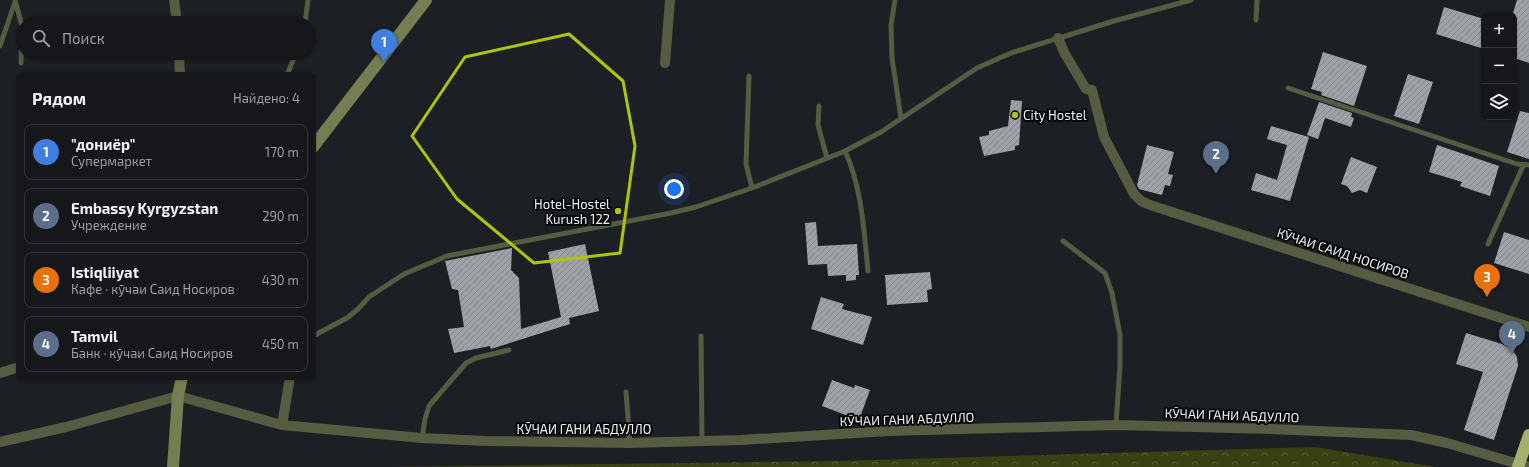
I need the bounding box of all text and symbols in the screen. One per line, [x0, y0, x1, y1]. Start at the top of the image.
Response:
map controls [1481, 12, 1517, 120]
button: + [1481, 12, 1517, 48]
search box [16, 16, 316, 60]
icon: search [30, 27, 52, 49]
text: Поиск [62, 29, 105, 47]
pin: 1 [371, 29, 397, 62]
button: − [1481, 48, 1517, 84]
button: layers [1481, 84, 1517, 120]
text: Рядом [32, 88, 86, 108]
text: Найдено: 4 [233, 90, 300, 106]
place label: City Hostel [1023, 107, 1087, 123]
marker: City Hostel [1010, 110, 1020, 120]
text: "дониёр" [71, 135, 135, 153]
pin: 2 [1203, 141, 1229, 174]
text: 1 [43, 144, 49, 160]
text: 170 m [265, 144, 299, 160]
text: Супермаркет [71, 153, 152, 169]
your location [664, 179, 684, 199]
place label: Hotel-Hostel Kurush 122 [534, 196, 610, 227]
text: Embassy Kyrgyzstan [71, 199, 218, 217]
marker: Hotel-Hostel Kurush 122 [613, 206, 623, 216]
text: 2 [42, 208, 50, 224]
text: 290 m [262, 208, 299, 224]
text: Учреждение [71, 217, 147, 233]
street label: КӮЧАИ САИД НОСИРОВ [1275, 224, 1411, 282]
text: Istiqliiyat [71, 263, 139, 281]
pin: 3 [1474, 264, 1500, 297]
text: 3 [42, 272, 50, 288]
text: 430 m [262, 272, 299, 288]
text: Кафе · кӯчаи Саид Носиров [71, 281, 235, 297]
pin: 4 [1499, 321, 1525, 354]
text: Tamvil [71, 327, 118, 345]
text: 4 [42, 336, 50, 352]
text: 450 m [262, 336, 299, 352]
text: Банк · кӯчаи Саид Носиров [71, 345, 233, 361]
street label: КӮЧАИ ГАНИ АБДУЛЛО [1164, 405, 1300, 425]
street label: КӮЧАИ ГАНИ АБДУЛЛО [839, 409, 975, 429]
street label: КӮЧАИ ГАНИ АБДУЛЛО [517, 421, 651, 437]

